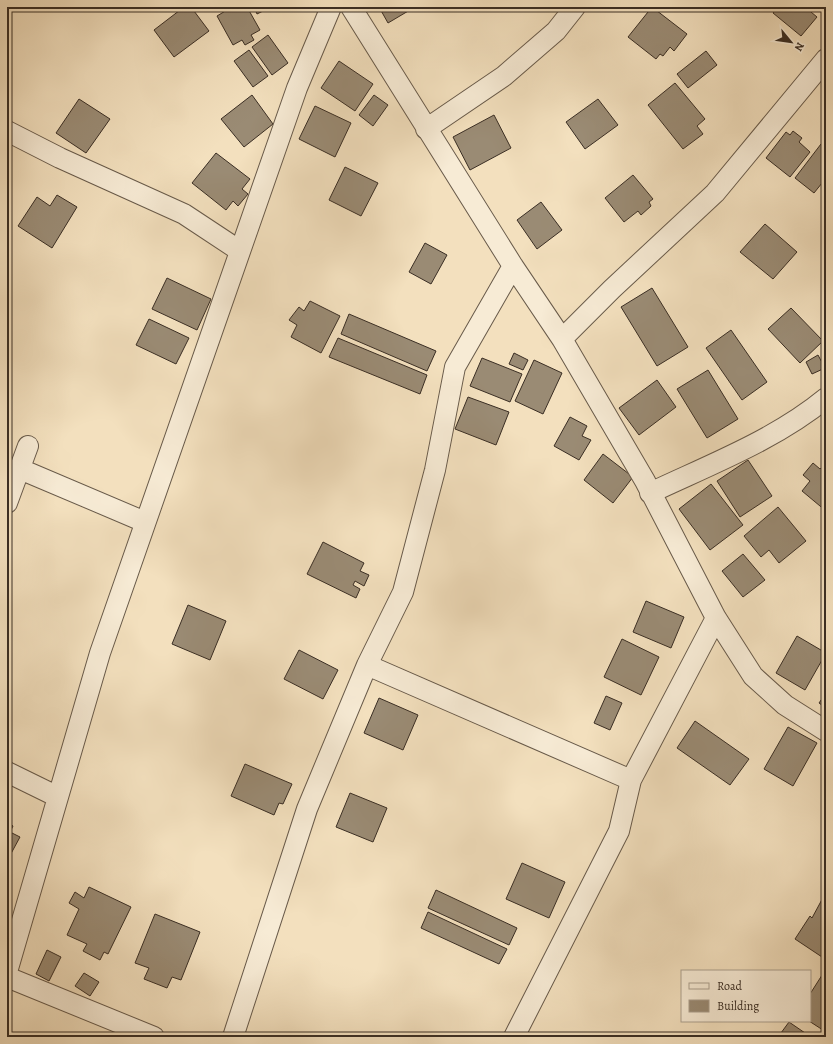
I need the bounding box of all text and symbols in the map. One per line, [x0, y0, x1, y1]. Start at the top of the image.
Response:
north arrow [771, 22, 811, 62]
text: N [791, 39, 808, 54]
legend [681, 970, 811, 1022]
text: Road [717, 978, 743, 994]
text: Building [717, 998, 759, 1014]

